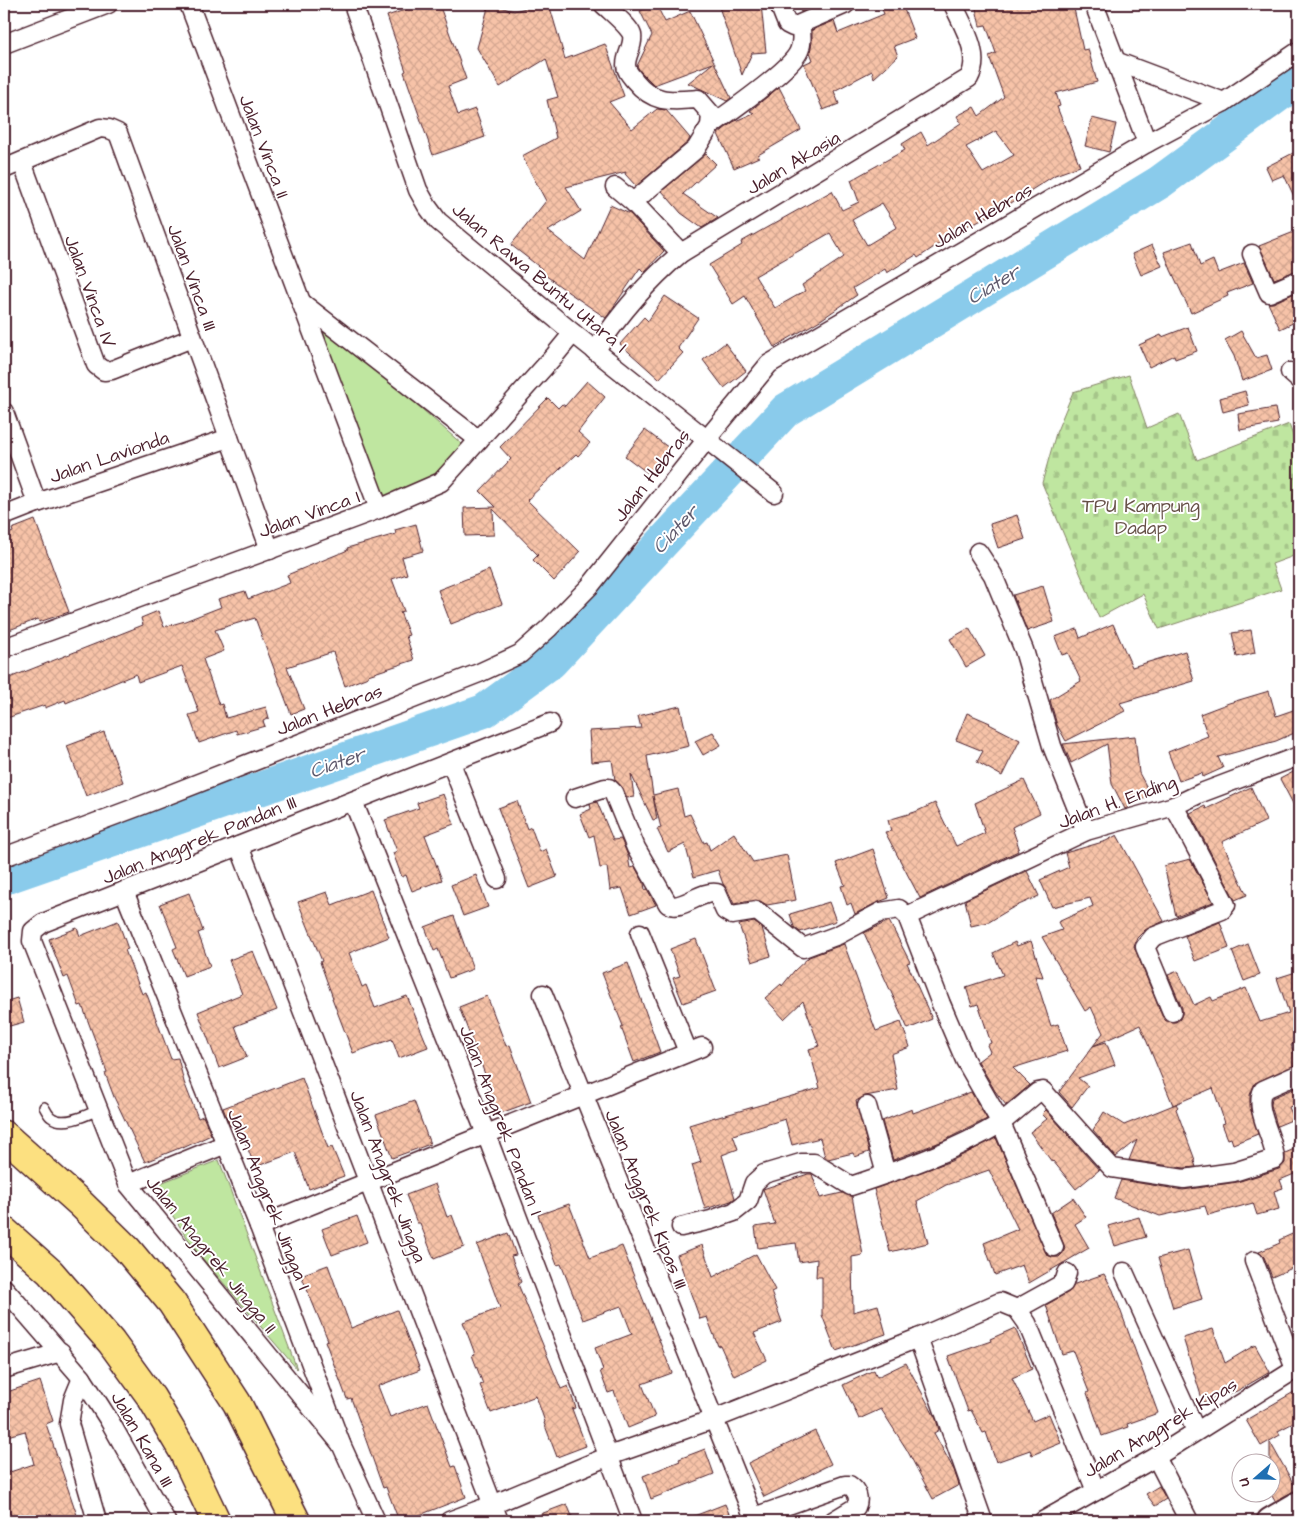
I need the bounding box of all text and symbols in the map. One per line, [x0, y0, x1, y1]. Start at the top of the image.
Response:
street label: Jalan Vinca II [231, 91, 296, 202]
street label: Jalan Akasia [742, 124, 846, 202]
street label: Jalan Hebras [928, 177, 1038, 256]
street label: Jalan Rawa Buntu Utara I [445, 197, 633, 360]
street label: Jalan Vinca III [160, 220, 223, 335]
street label: Jalan Vinca IV [57, 232, 122, 352]
water label: Ciater [962, 257, 1027, 312]
street label: Jalan Lavionda [46, 424, 173, 490]
street label: Jalan Hebras [607, 424, 697, 528]
street label: Jalan Vinca I [255, 484, 364, 545]
park label: TPU Kampung Dadap [1082, 493, 1200, 542]
water label: Ciater [646, 498, 707, 560]
street label: Jalan Hebras [273, 678, 386, 743]
water label: Ciater [306, 740, 371, 786]
street label: Jalan H. Ending [1055, 768, 1181, 837]
street label: Jalan Anggrek Pandan III [98, 789, 301, 893]
street label: Jalan Anggrek Pandan I [451, 1022, 549, 1220]
street label: Jalan Anggrek Jingga [341, 1087, 433, 1267]
street label: Jalan Anggrek Jingga I [219, 1105, 317, 1294]
street label: Jalan Anggrek Kipas III [596, 1106, 694, 1294]
street label: Jalan Anggrek Jingga II [138, 1170, 283, 1340]
street label: Jalan Anggrek Kipas [1079, 1372, 1243, 1486]
street label: Jalan Kana III [103, 1387, 180, 1492]
north arrow [1230, 1452, 1280, 1502]
text: U [1234, 1475, 1255, 1489]

